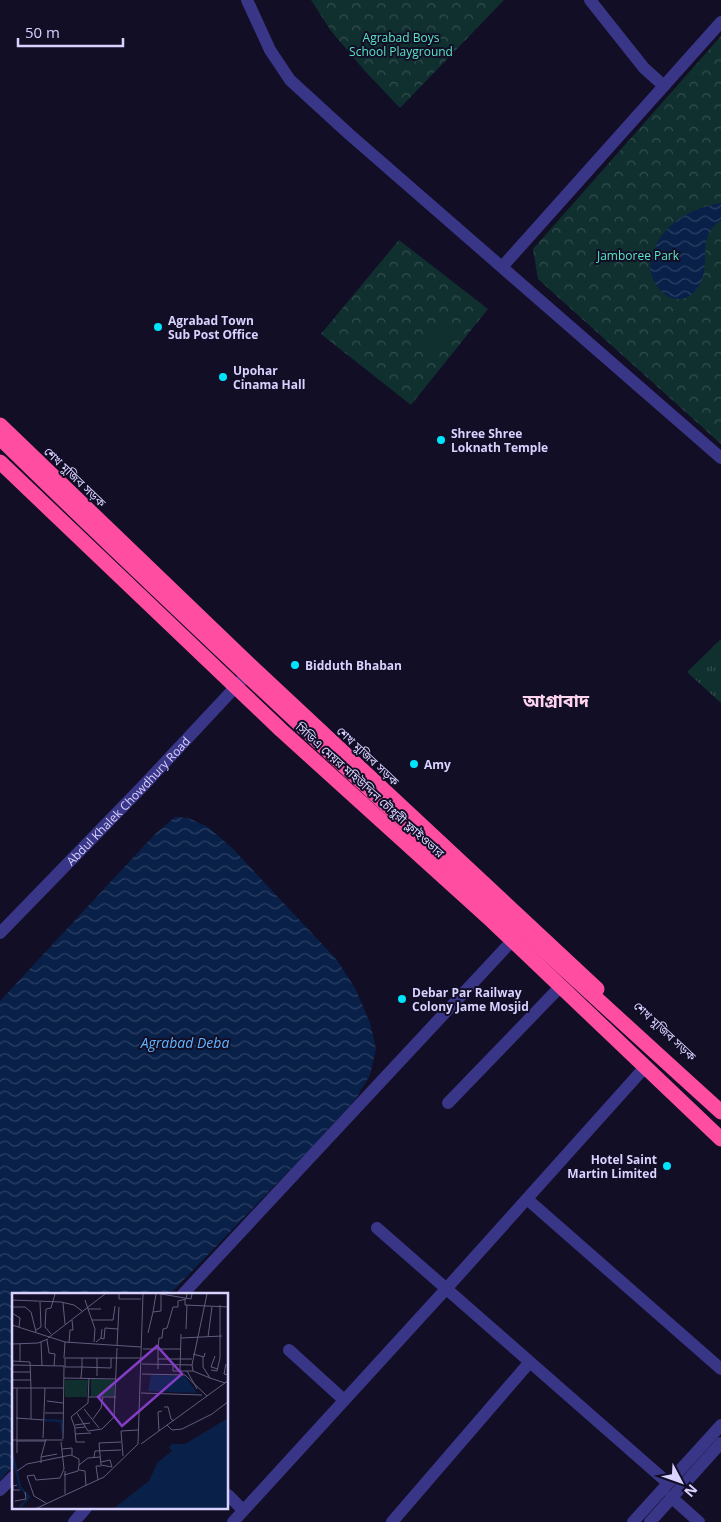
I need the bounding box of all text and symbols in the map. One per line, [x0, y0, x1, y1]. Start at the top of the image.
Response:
scale bar [18, 15, 122, 47]
text: 50 m [25, 22, 60, 42]
park label: Agrabad Boys School Playground [349, 29, 453, 60]
park label: Jamboree Park [596, 247, 680, 264]
place label: Agrabad Town Sub Post Office [168, 312, 258, 343]
marker: Agrabad Town Sub Post Office [152, 321, 164, 333]
place label: Upohar Cinama Hall [233, 362, 305, 393]
marker: Upohar Cinama Hall [217, 371, 229, 383]
place label: Shree Shree Loknath Temple [451, 425, 548, 456]
marker: Shree Shree Loknath Temple [435, 434, 447, 446]
street label: শেখ মুজিব সড়ক [40, 443, 110, 511]
place label: Bidduth Bhaban [305, 657, 402, 674]
marker: Bidduth Bhaban [289, 659, 301, 671]
district label: আগ্রাবাদ [522, 688, 590, 712]
street label: সিডিএ মেয়র মহিউদ্দিন চৌধুরী ফ্লাইওভার [291, 718, 449, 862]
street label: শেখ মুজিব সড়ক [333, 723, 403, 790]
street label: Abdul Khalek Chowdhury Road [62, 733, 194, 869]
place label: Amy [424, 756, 451, 773]
marker: Amy [408, 758, 420, 770]
place label: Debar Par Railway Colony Jame Mosjid [412, 984, 529, 1015]
marker: Debar Par Railway Colony Jame Mosjid [396, 993, 408, 1005]
street label: শেখ মুজিব সড়ক [630, 998, 700, 1065]
water label: Agrabad Deba [140, 1033, 229, 1052]
place label: Hotel Saint Martin Limited [567, 1151, 657, 1182]
marker: Hotel Saint Martin Limited [661, 1160, 673, 1172]
inset map [12, 1293, 229, 1510]
north arrow [656, 1457, 706, 1507]
text: N [680, 1480, 702, 1501]

